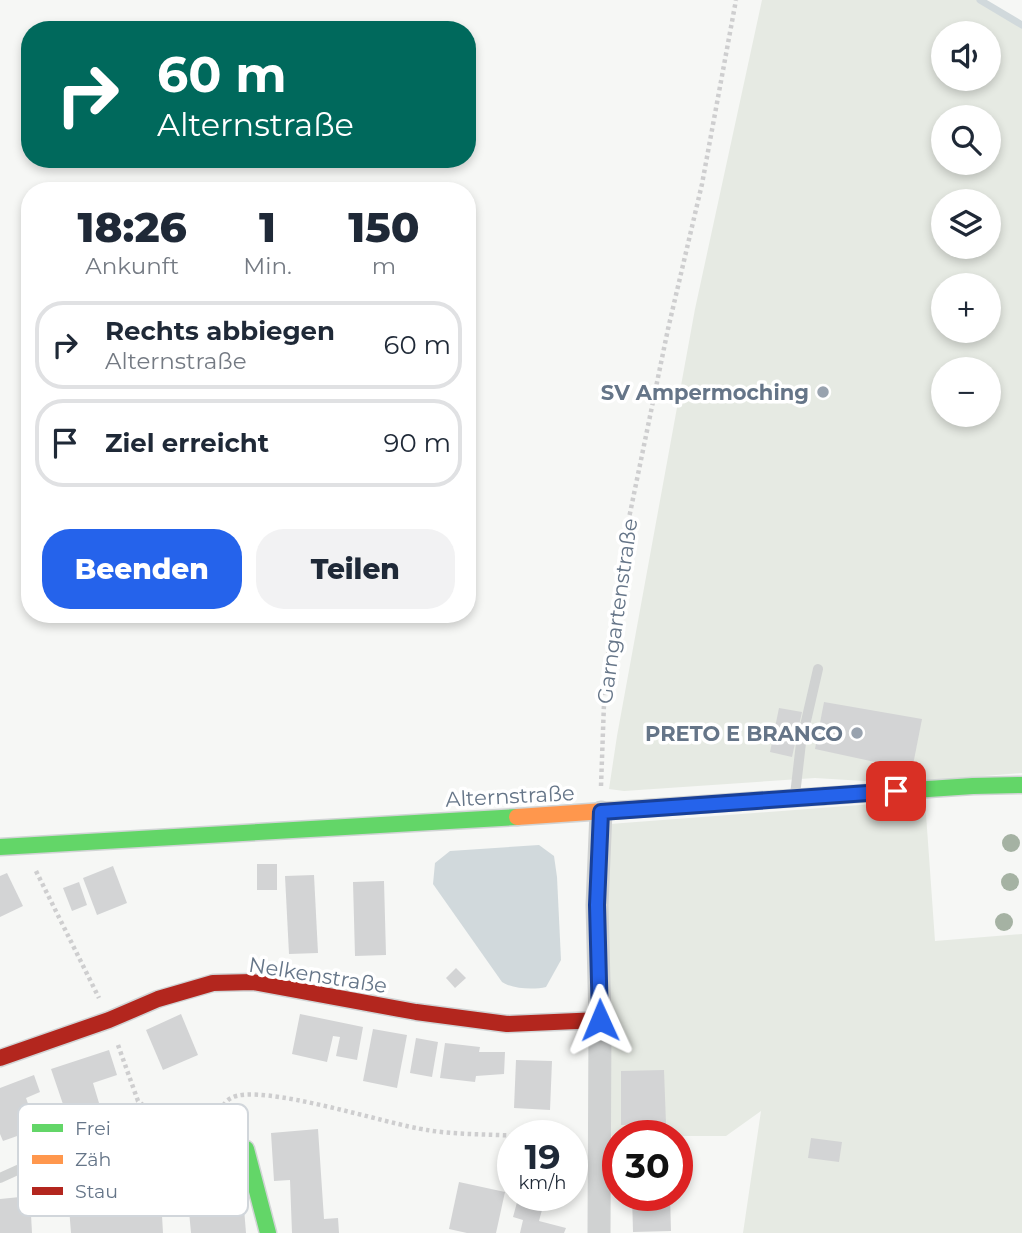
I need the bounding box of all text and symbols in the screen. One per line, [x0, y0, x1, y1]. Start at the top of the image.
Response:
map controls [931, 21, 1001, 427]
button: sound [931, 21, 1001, 91]
text: 60 m [157, 45, 287, 104]
icon: right [42, 49, 133, 140]
text: Alternstraße [157, 105, 354, 144]
button: search [931, 105, 1001, 175]
button: layers [931, 189, 1001, 259]
text: 18:26 [77, 201, 187, 253]
text: 1 [259, 201, 276, 253]
text: 150 [348, 201, 420, 253]
text: Ankunft [85, 252, 179, 280]
text: Min. [243, 252, 292, 280]
text: m [372, 252, 396, 280]
button: + [931, 273, 1001, 343]
text: Rechts abbiegen [105, 315, 335, 347]
icon: right [46, 326, 84, 364]
text: 60 m [384, 329, 451, 361]
text: Alternstraße [105, 347, 247, 375]
button: − [931, 357, 1001, 427]
place label: SV Ampermoching [601, 380, 809, 405]
marker: SV Ampermoching [815, 384, 831, 400]
icon: arrive [46, 424, 84, 462]
text: Ziel erreicht [105, 427, 269, 459]
text: 90 m [384, 427, 451, 459]
street label: Garngartenstraße [592, 517, 642, 705]
button: Beenden [42, 529, 242, 609]
button: Teilen [256, 529, 455, 609]
place label: PRETO E BRANCO [645, 721, 843, 746]
marker: PRETO E BRANCO [849, 725, 865, 741]
pin [866, 761, 926, 821]
icon: arrive [877, 772, 915, 810]
street label: Alternstraße [445, 780, 575, 812]
street label: Nelkenstraße [247, 952, 389, 998]
position arrow [563, 983, 637, 1057]
legend [18, 1104, 248, 1216]
text: Frei [75, 1117, 111, 1140]
speed limit sign: 30 [602, 1120, 693, 1211]
text: 19 [524, 1135, 561, 1178]
text: Zäh [75, 1148, 111, 1171]
text: km/h [518, 1172, 567, 1194]
text: Stau [75, 1180, 118, 1203]

